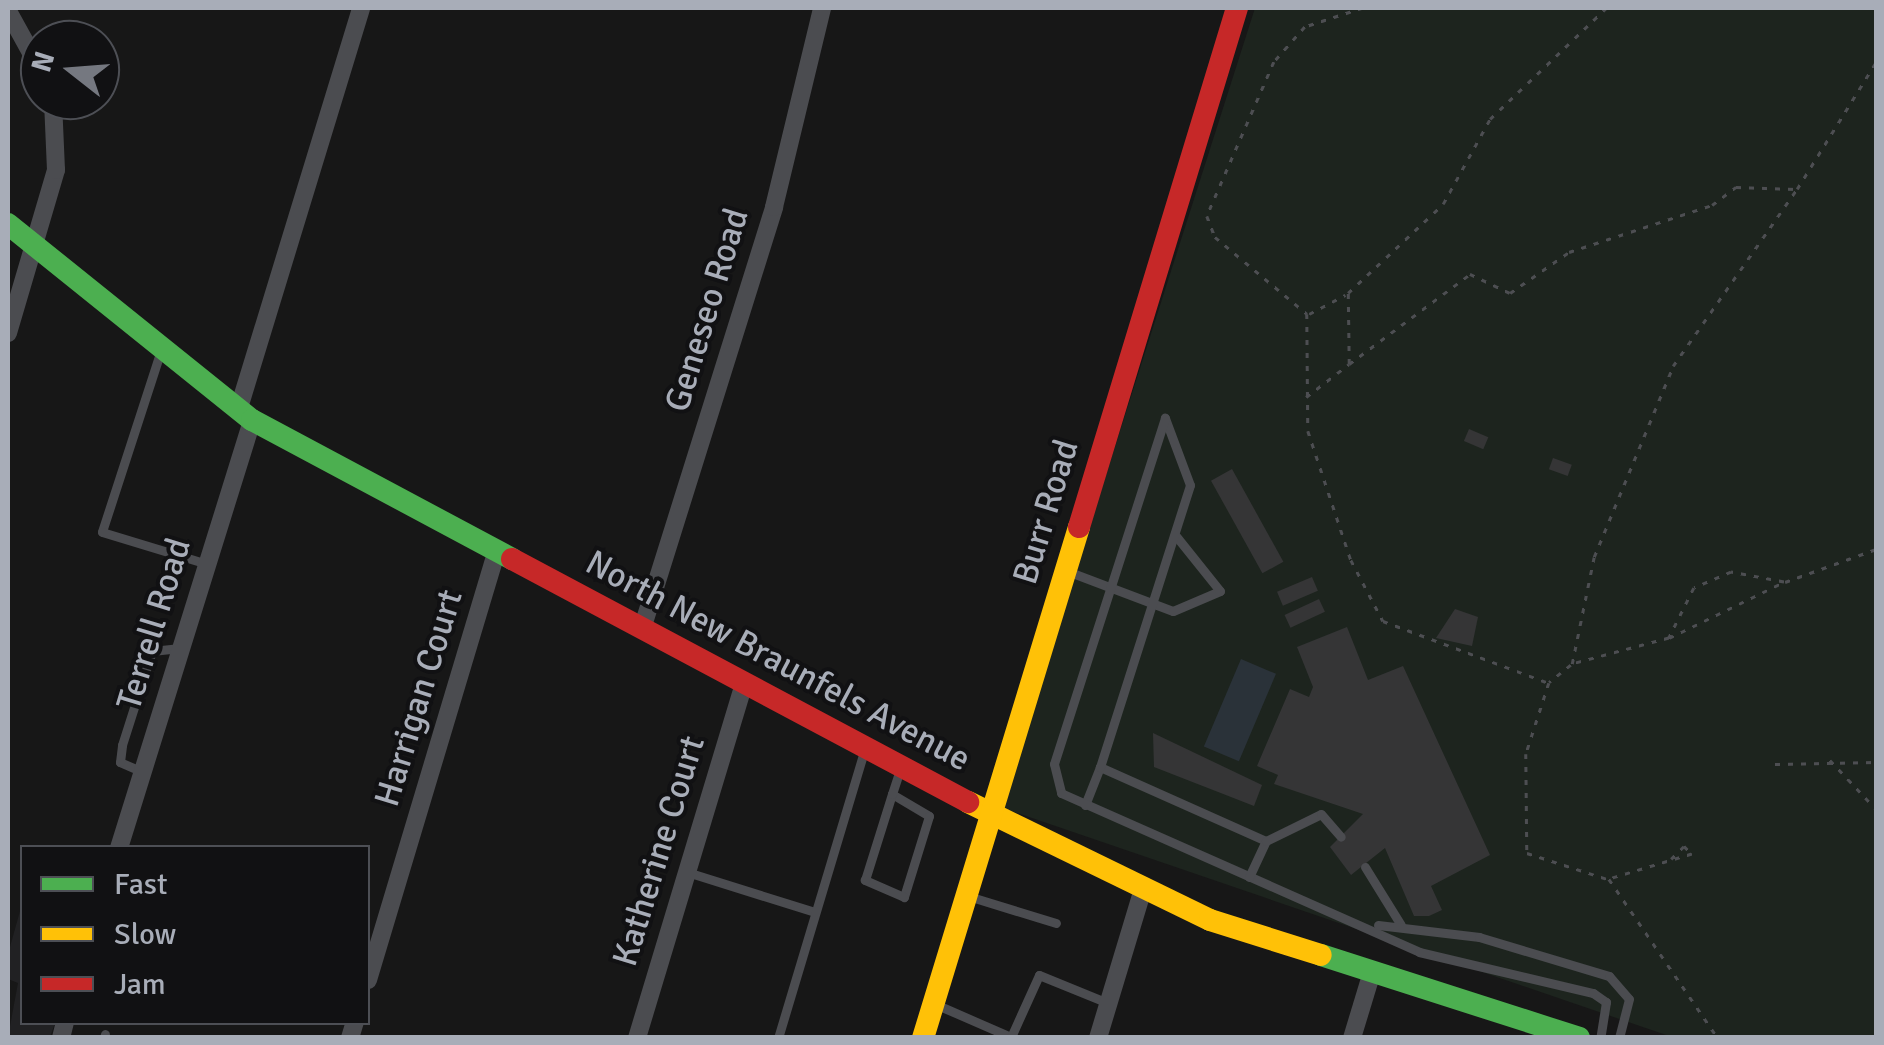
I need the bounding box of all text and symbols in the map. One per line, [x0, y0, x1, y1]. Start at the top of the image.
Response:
north arrow [20, 20, 120, 120]
text: N [24, 48, 62, 76]
street label: Geneseo Road [656, 203, 758, 417]
street label: Burr Road [1004, 435, 1088, 589]
street label: Terrell Road [108, 533, 200, 715]
street label: North New Braunfels Avenue [579, 542, 977, 780]
street label: Harrigan Court [366, 585, 472, 811]
street label: Katherine Court [604, 731, 714, 971]
legend [20, 845, 370, 1025]
text: Fast [114, 866, 167, 903]
text: Slow [114, 916, 176, 953]
text: Jam [114, 966, 166, 1003]

